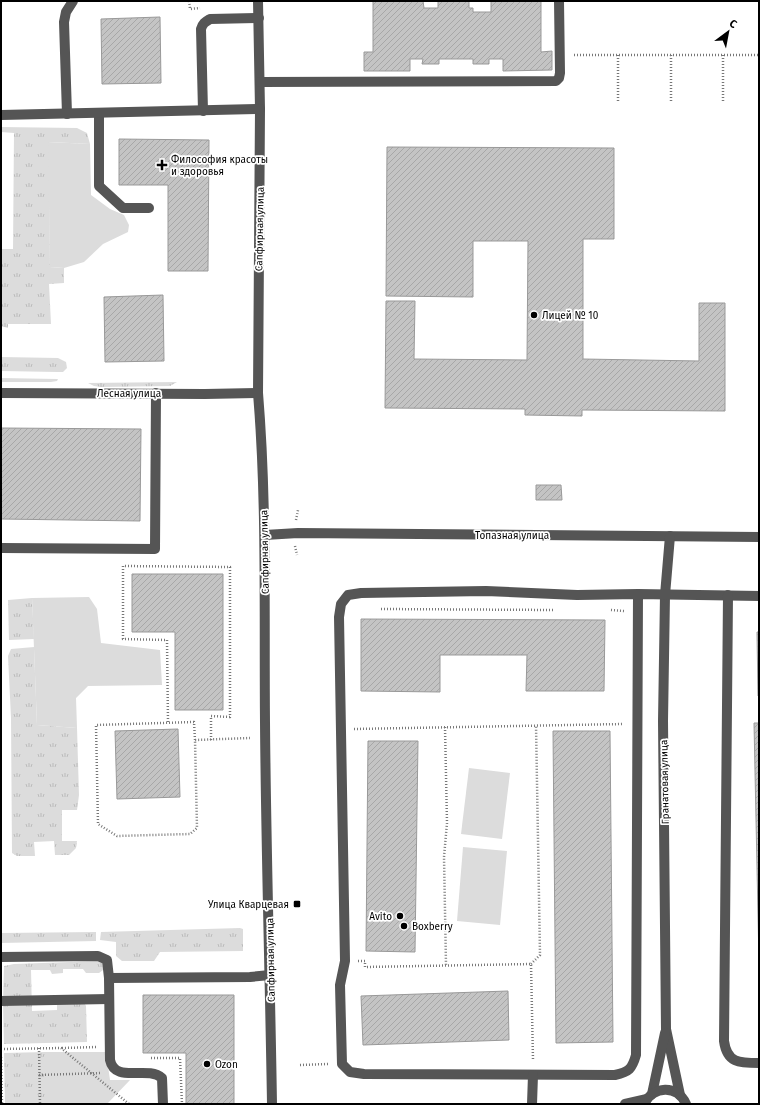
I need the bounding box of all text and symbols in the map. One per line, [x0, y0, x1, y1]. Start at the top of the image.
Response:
north arrow [708, 12, 748, 52]
text: С [727, 17, 740, 31]
place label: Философия красоты и здоровья [171, 154, 268, 178]
marker: Философия красоты и здоровья [156, 159, 168, 171]
street label: Сапфирная улица [253, 187, 267, 271]
marker: Лицей № 10 [529, 310, 539, 320]
place label: Лицей № 10 [542, 310, 599, 322]
street label: Лесная улица [97, 388, 161, 400]
street label: Сапфирная улица [258, 510, 272, 594]
street label: Топазная улица [475, 530, 549, 542]
street label: Гранатовая улица [658, 740, 672, 824]
place label: Улица Кварцевая [208, 899, 289, 911]
marker: Улица Кварцевая [292, 899, 302, 909]
place label: Avito [369, 911, 392, 923]
marker: Avito [395, 911, 405, 921]
street label: Сапфирная улица [264, 918, 278, 1002]
marker: Boxberry [399, 921, 409, 931]
place label: Boxberry [412, 921, 453, 933]
marker: Ozon [202, 1059, 212, 1069]
place label: Ozon [215, 1059, 238, 1071]

